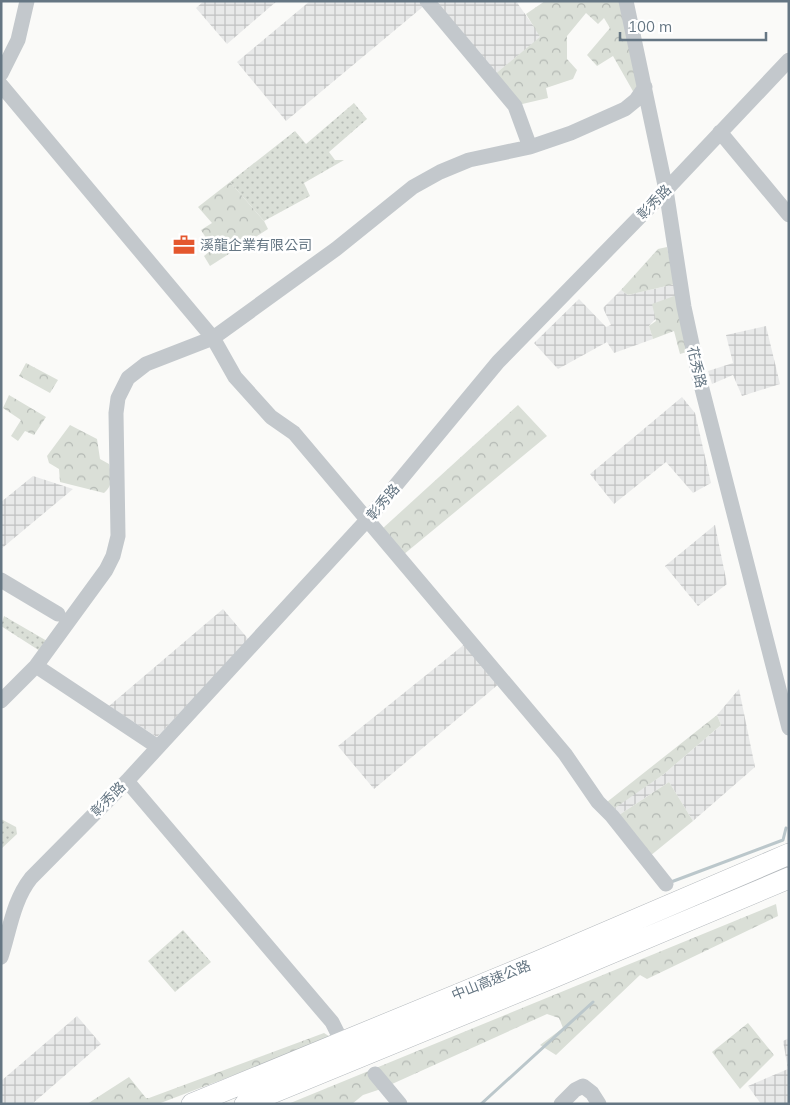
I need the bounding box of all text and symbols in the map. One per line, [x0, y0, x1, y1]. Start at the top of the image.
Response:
scale bar [620, 10, 766, 42]
text: 100 m [628, 17, 672, 36]
street label: 彰秀路 [633, 181, 675, 223]
office icon: 溪龍企業有限公司 [171, 232, 197, 258]
place label: 溪龍企業有限公司 [200, 236, 312, 254]
street label: 花秀路 [684, 345, 710, 389]
street label: 彰秀路 [363, 480, 403, 524]
street label: 彰秀路 [87, 778, 129, 820]
street label: 中山高速公路 [449, 956, 533, 1004]

